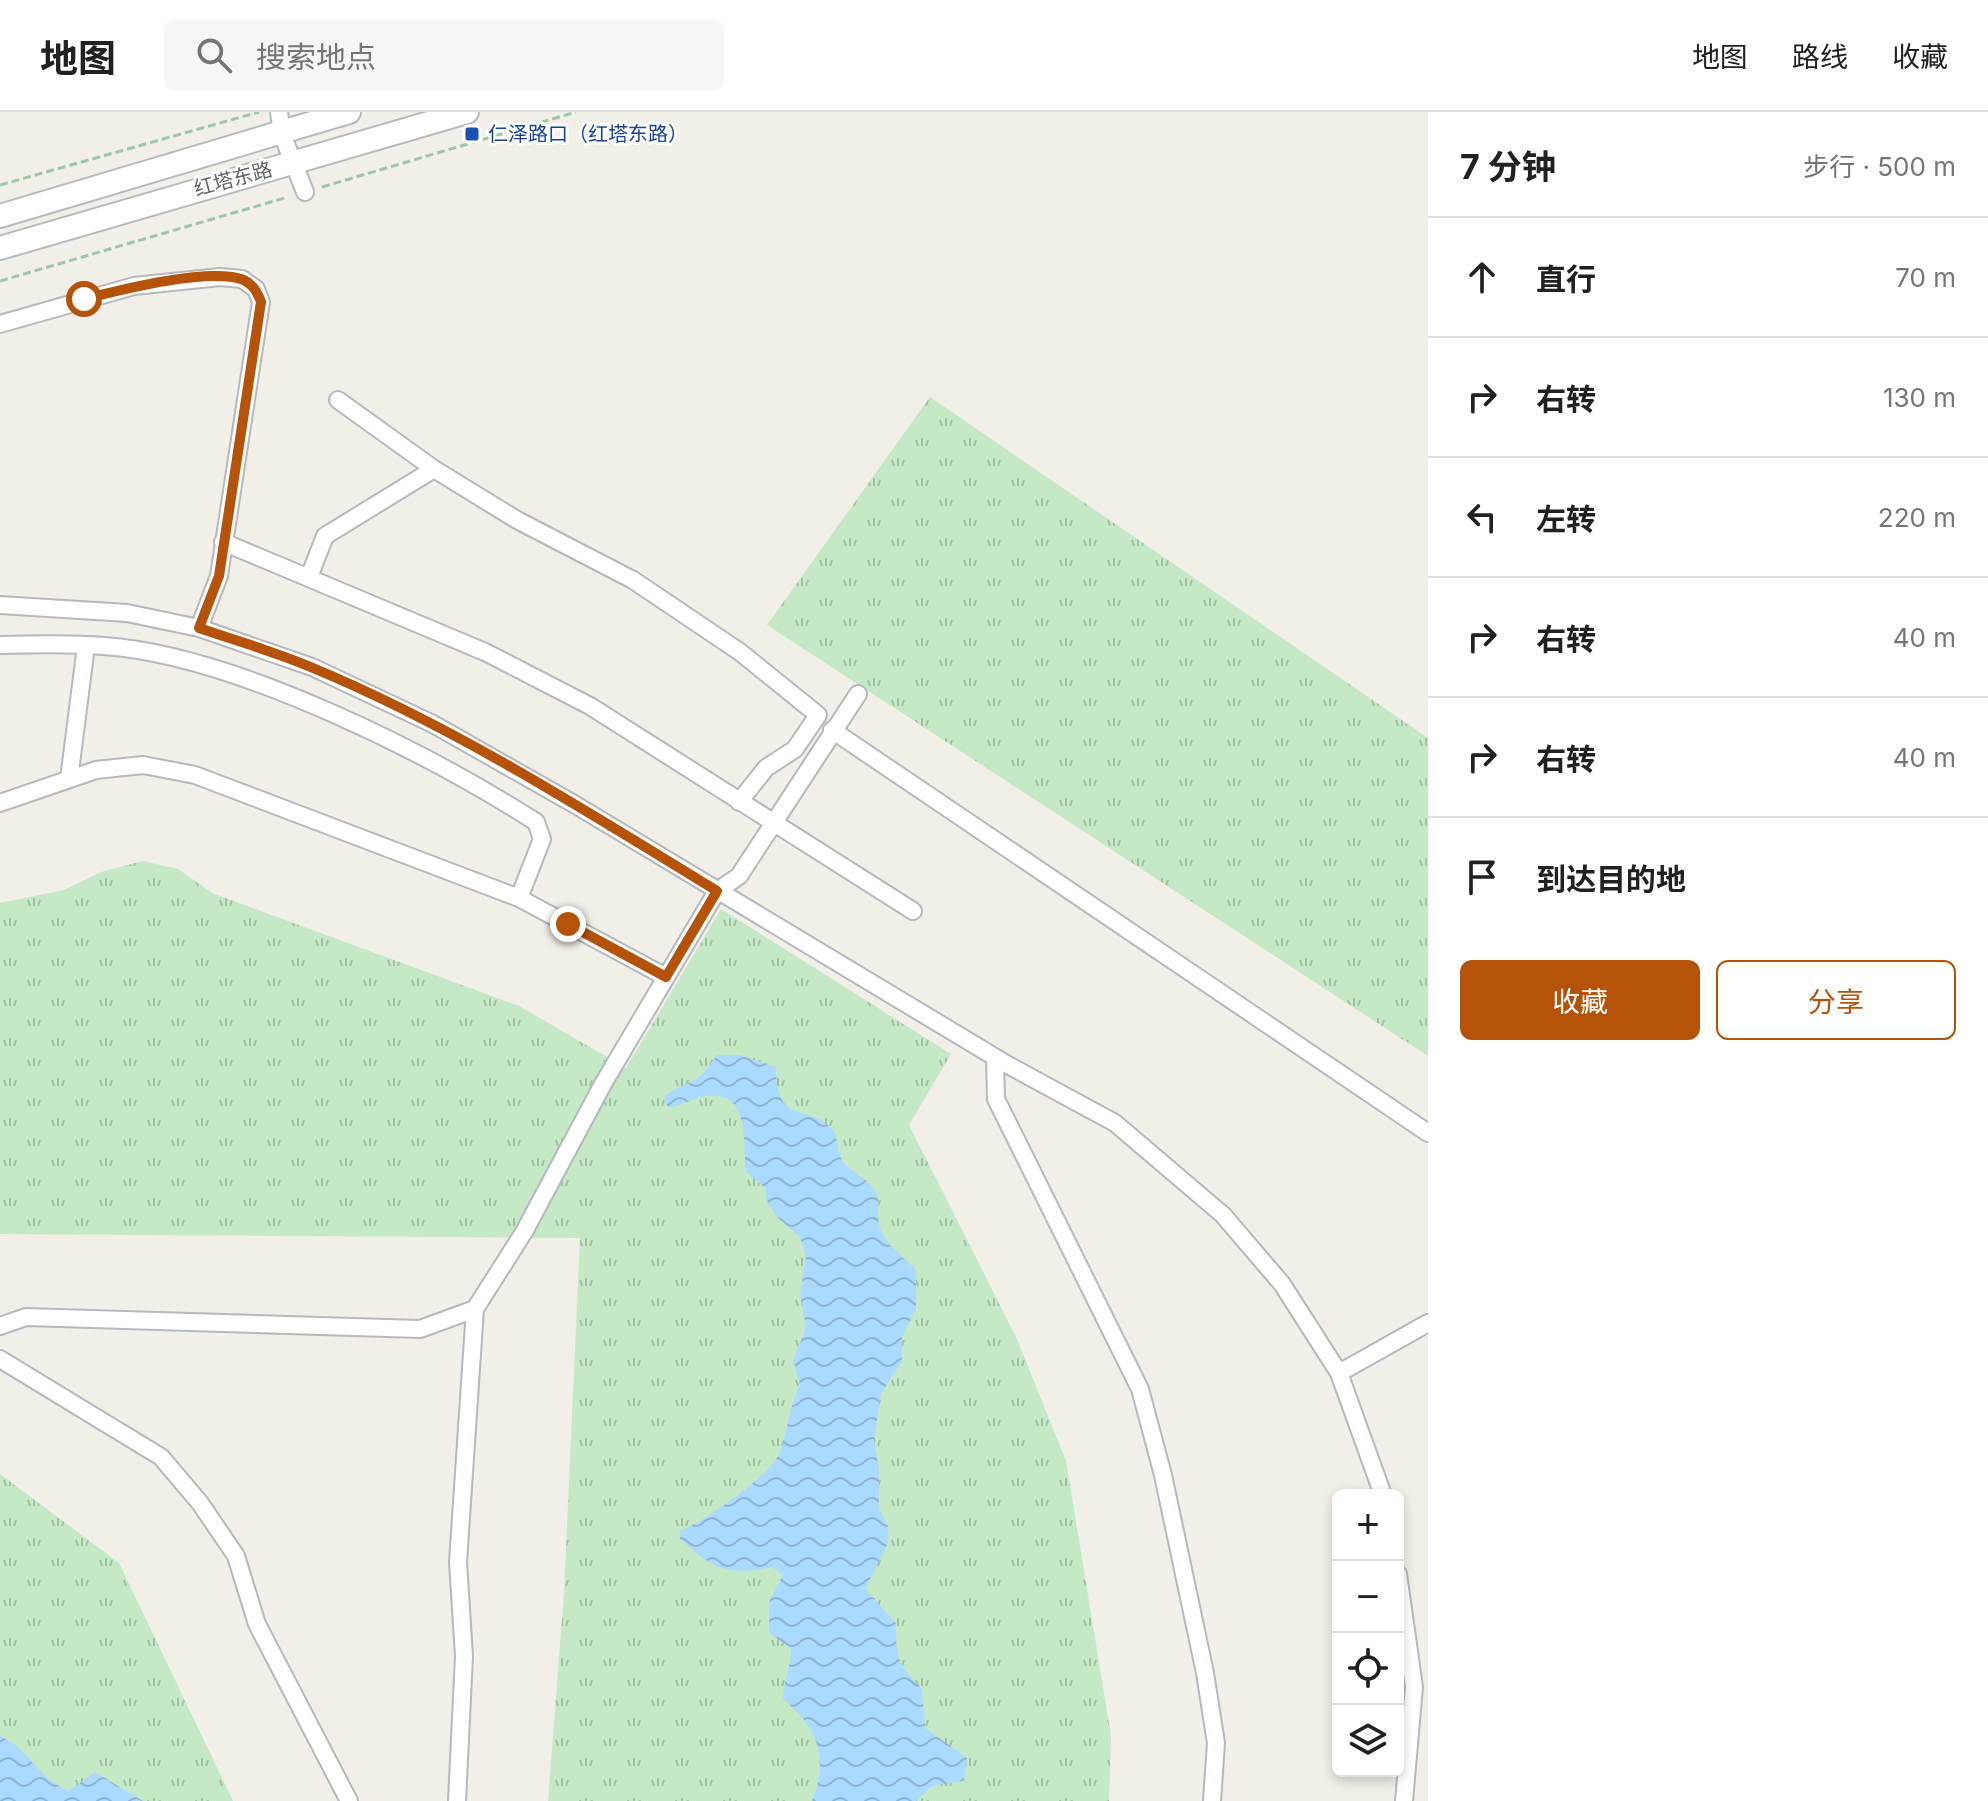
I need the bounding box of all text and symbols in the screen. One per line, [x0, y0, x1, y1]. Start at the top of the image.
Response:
search box [164, 19, 724, 91]
icon: search [192, 33, 236, 77]
text: 地图 [40, 35, 116, 81]
text: 搜索地点 [256, 39, 376, 75]
text: 地图 [1692, 40, 1748, 74]
text: 路线 [1792, 40, 1848, 74]
text: 收藏 [1892, 40, 1948, 74]
place label: 仁泽路口（红塔东路） [488, 122, 688, 146]
marker: 仁泽路口（红塔东路） [463, 125, 481, 143]
text: 7 分钟 [1460, 146, 1556, 187]
text: 步行 · 500 m [1803, 151, 1956, 182]
street label: 红塔东路 [191, 157, 275, 201]
icon: ahead [1460, 255, 1504, 299]
text: 直行 [1536, 261, 1596, 297]
text: 70 m [1895, 262, 1956, 293]
route start [66, 281, 102, 317]
icon: right [1460, 375, 1504, 419]
text: 右转 [1536, 381, 1596, 417]
text: 130 m [1883, 382, 1956, 413]
icon: left [1460, 495, 1504, 539]
text: 左转 [1536, 501, 1596, 537]
text: 220 m [1878, 502, 1956, 533]
icon: right [1460, 615, 1504, 659]
text: 右转 [1536, 621, 1596, 657]
text: 40 m [1893, 622, 1956, 653]
icon: right [1460, 735, 1504, 779]
text: 右转 [1536, 741, 1596, 777]
text: 40 m [1893, 742, 1956, 773]
icon: arrive [1460, 855, 1504, 899]
text: 到达目的地 [1536, 861, 1686, 897]
route end [550, 906, 586, 942]
button: 收藏 [1460, 960, 1700, 1040]
button: 分享 [1716, 960, 1956, 1040]
map controls [1332, 1489, 1404, 1777]
button: + [1332, 1489, 1404, 1561]
button: − [1332, 1561, 1404, 1633]
button: locate [1332, 1633, 1404, 1705]
button: layers [1332, 1705, 1404, 1777]

